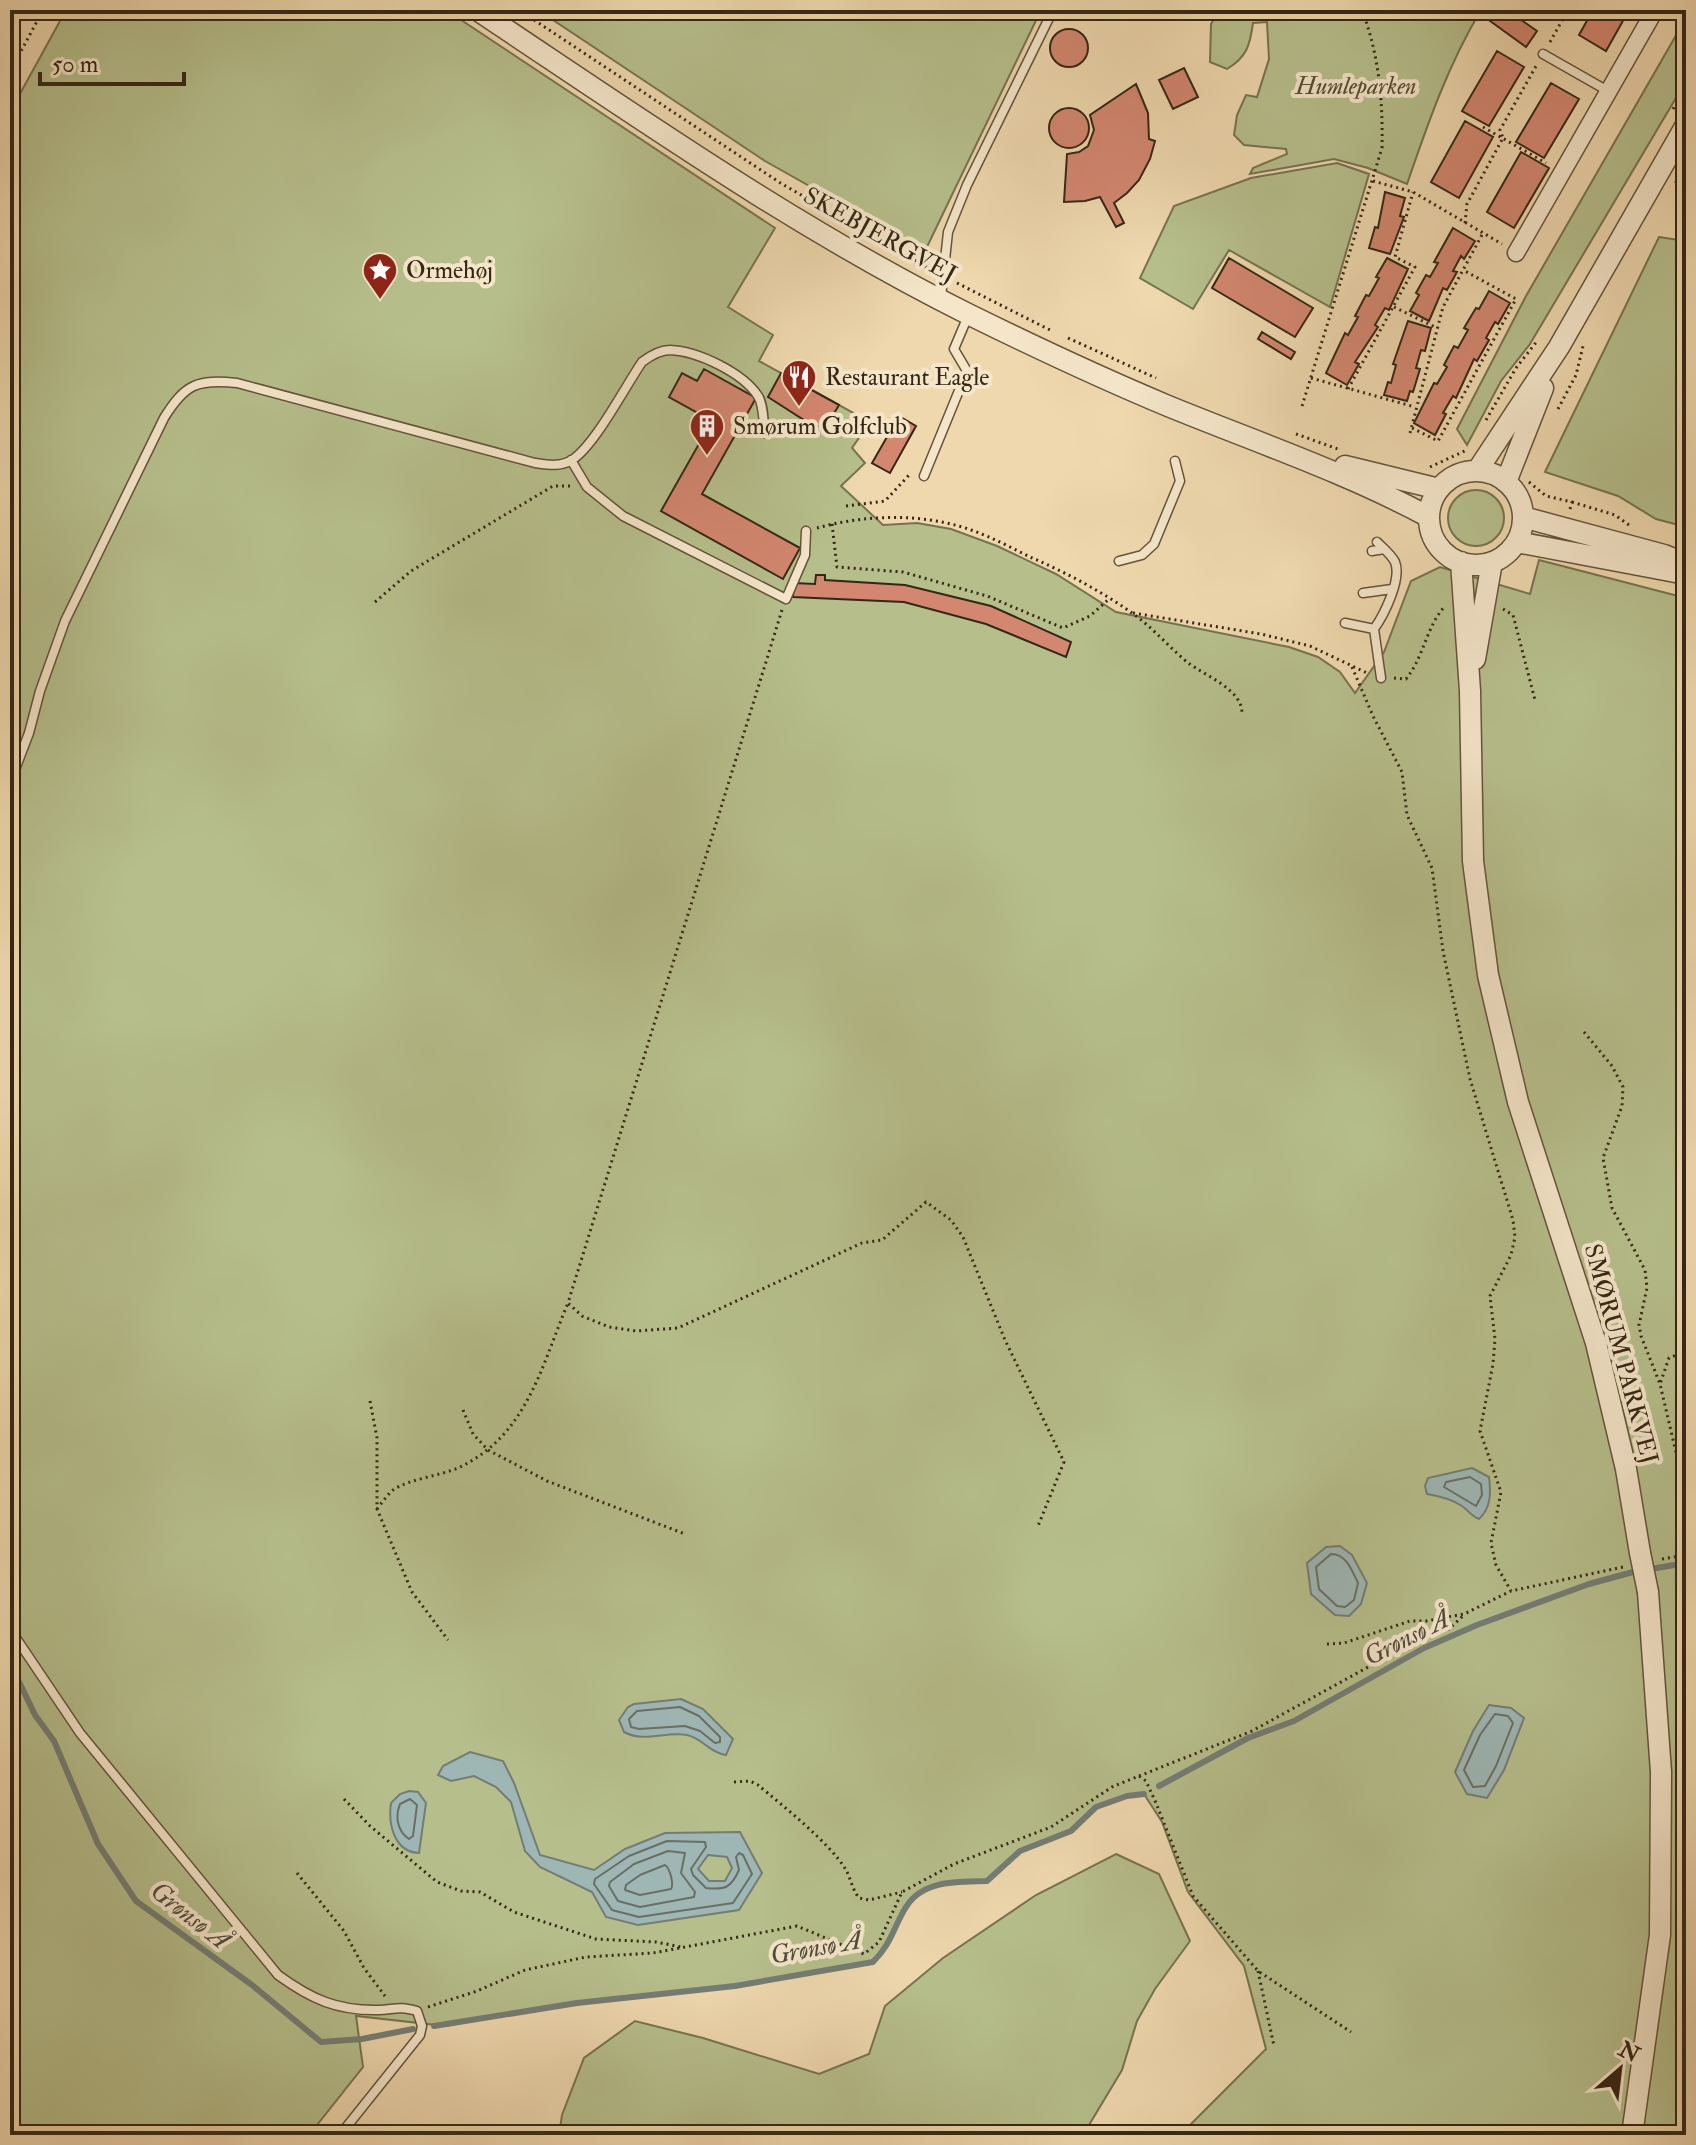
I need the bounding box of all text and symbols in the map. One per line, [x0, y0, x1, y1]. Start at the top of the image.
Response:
scale bar [40, 36, 184, 86]
text: 50 m [52, 49, 99, 80]
park label: Humleparken [1295, 71, 1416, 102]
street label: SKEBJERGVEJ [798, 180, 962, 290]
place icon: Ormehøj [361, 251, 399, 301]
place label: Ormehøj [406, 255, 493, 286]
restaurant icon: Restaurant Eagle [780, 358, 818, 408]
place label: Restaurant Eagle [825, 362, 989, 393]
building icon: Smørum Golfclub [688, 407, 726, 457]
place label: Smørum Golfclub [733, 411, 907, 442]
street label: SMØRUM PARKVEJ [1577, 1241, 1665, 1468]
water label: Grønsø Å [1358, 1600, 1457, 1673]
water label: Grønsø Å [144, 1873, 239, 1958]
water label: Grønsø Å [767, 1922, 866, 1972]
north arrow [1580, 2029, 1660, 2109]
text: N [1613, 2035, 1644, 2069]

